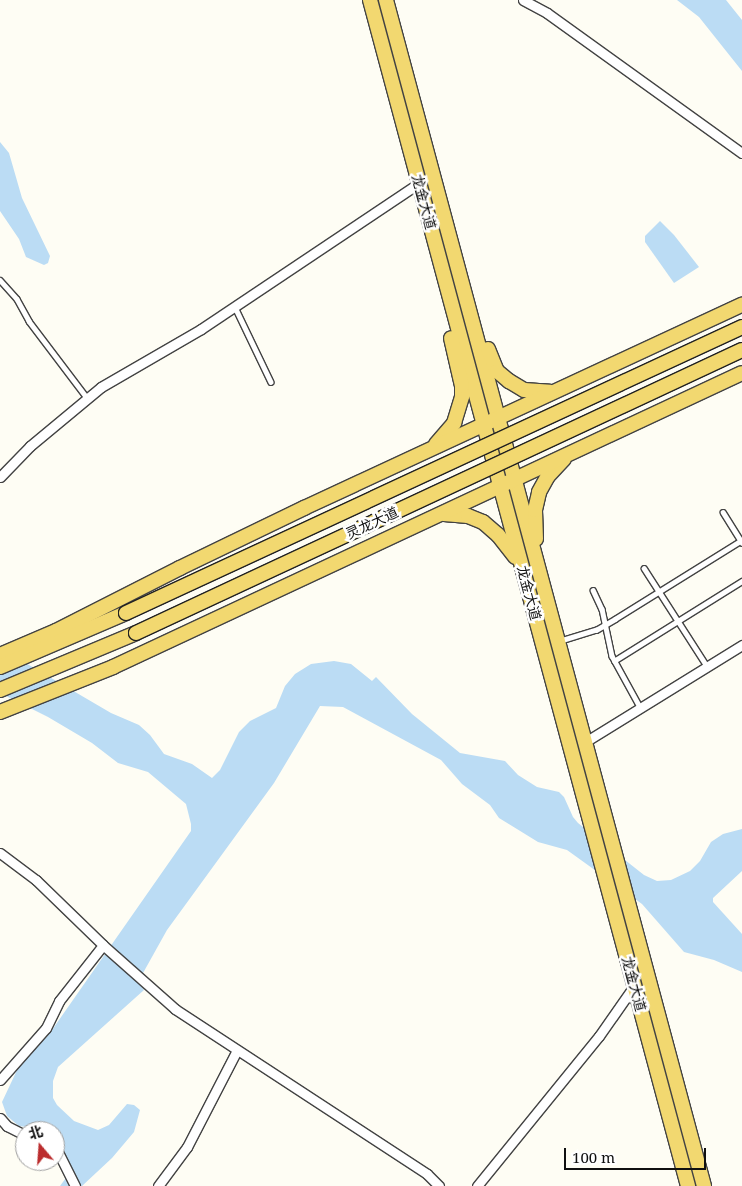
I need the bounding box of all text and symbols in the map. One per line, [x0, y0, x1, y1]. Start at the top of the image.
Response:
street label: 龙金大道 [409, 173, 439, 231]
street label: 灵龙大道 [343, 504, 401, 542]
street label: 龙金大道 [514, 564, 544, 622]
street label: 龙金大道 [619, 955, 649, 1013]
north arrow [15, 1121, 65, 1171]
text: 北 [26, 1121, 45, 1143]
scale bar [567, 1138, 710, 1170]
text: 100 m [572, 1147, 615, 1167]

